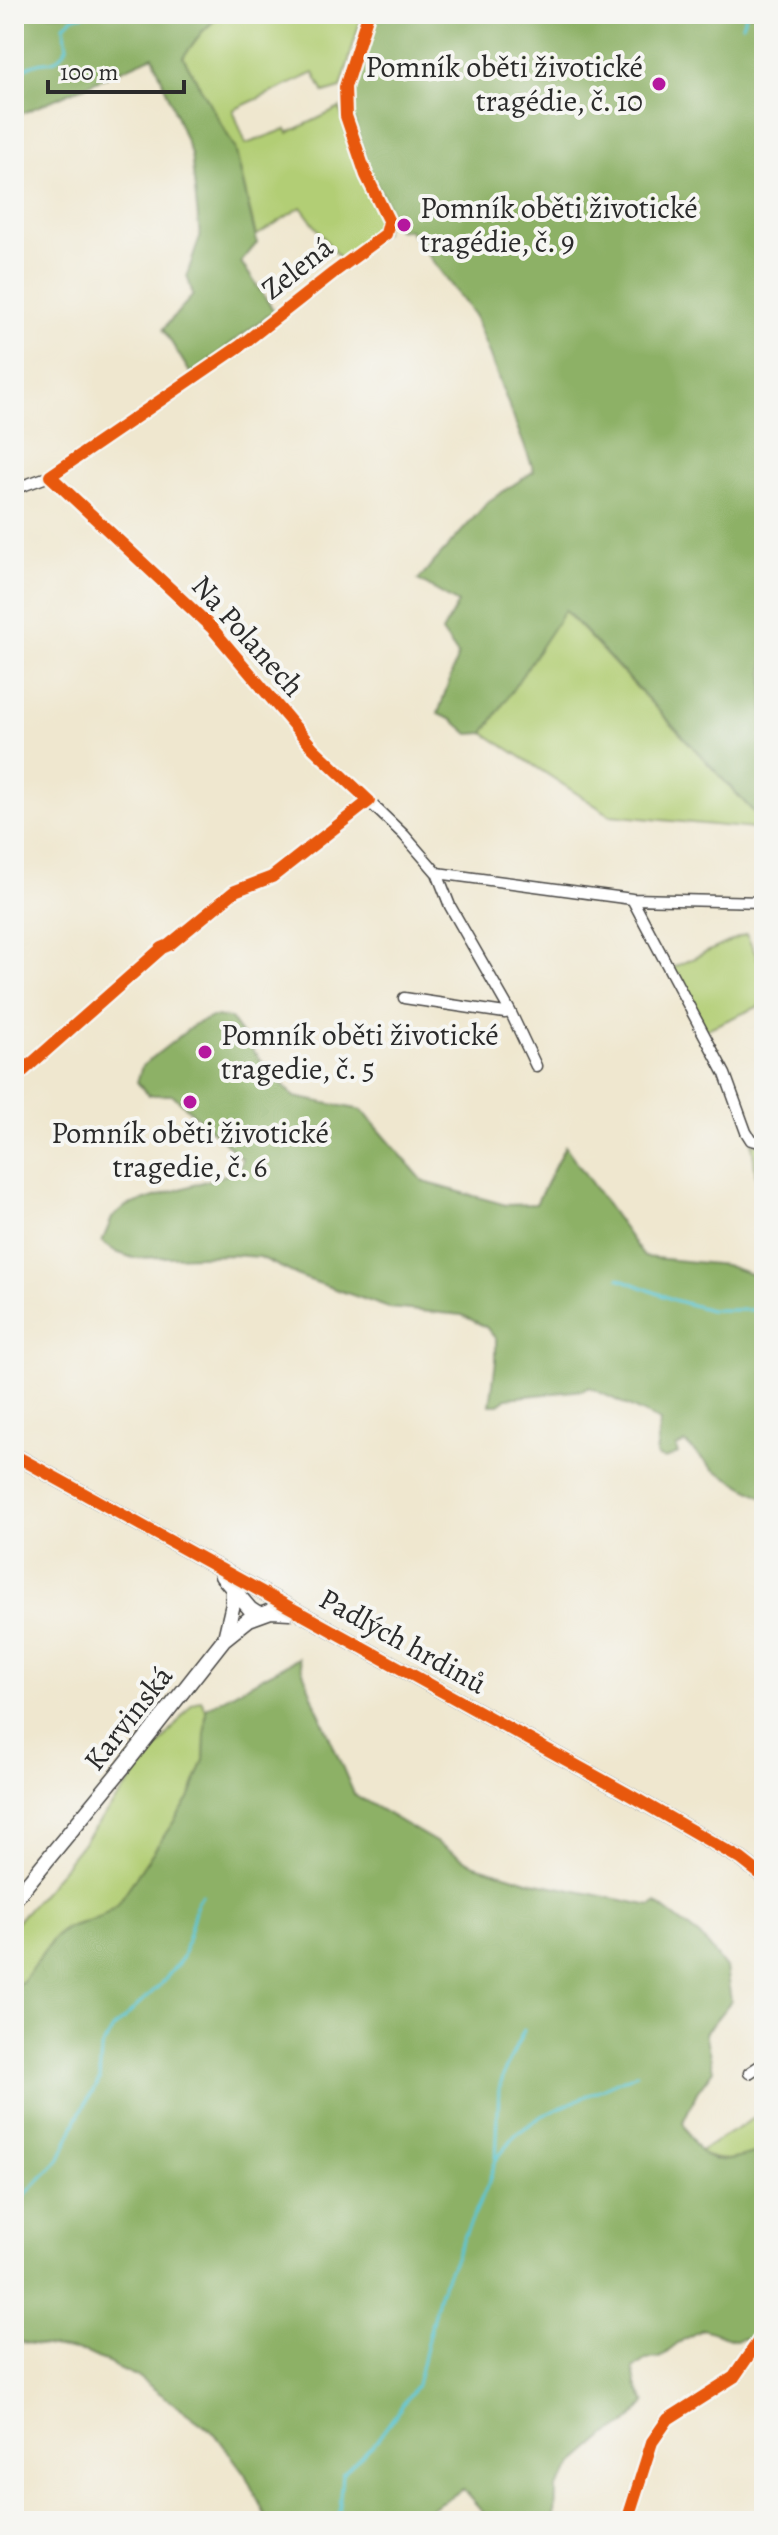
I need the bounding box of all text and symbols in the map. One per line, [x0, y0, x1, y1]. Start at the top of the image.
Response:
scale bar [48, 44, 184, 94]
place label: Pomník oběti životické tragédie, č. 10 [365, 47, 643, 121]
text: 100 m [60, 56, 119, 88]
marker: Pomník oběti životické tragédie, č. 10 [650, 75, 668, 93]
place label: Pomník oběti životické tragédie, č. 9 [420, 188, 698, 262]
marker: Pomník oběti životické tragédie, č. 9 [395, 216, 413, 234]
street label: Zelená [253, 227, 341, 309]
street label: Na Polanech [183, 567, 313, 705]
place label: Pomník oběti životické tragedie, č. 5 [221, 1015, 499, 1089]
marker: Pomník oběti životické tragedie, č. 5 [196, 1043, 214, 1061]
marker: Pomník oběti životické tragedie, č. 6 [181, 1093, 199, 1111]
place label: Pomník oběti životické tragedie, č. 6 [51, 1113, 329, 1187]
street label: Padlých hrdinů [312, 1579, 494, 1704]
street label: Karvinská [74, 1657, 182, 1779]

